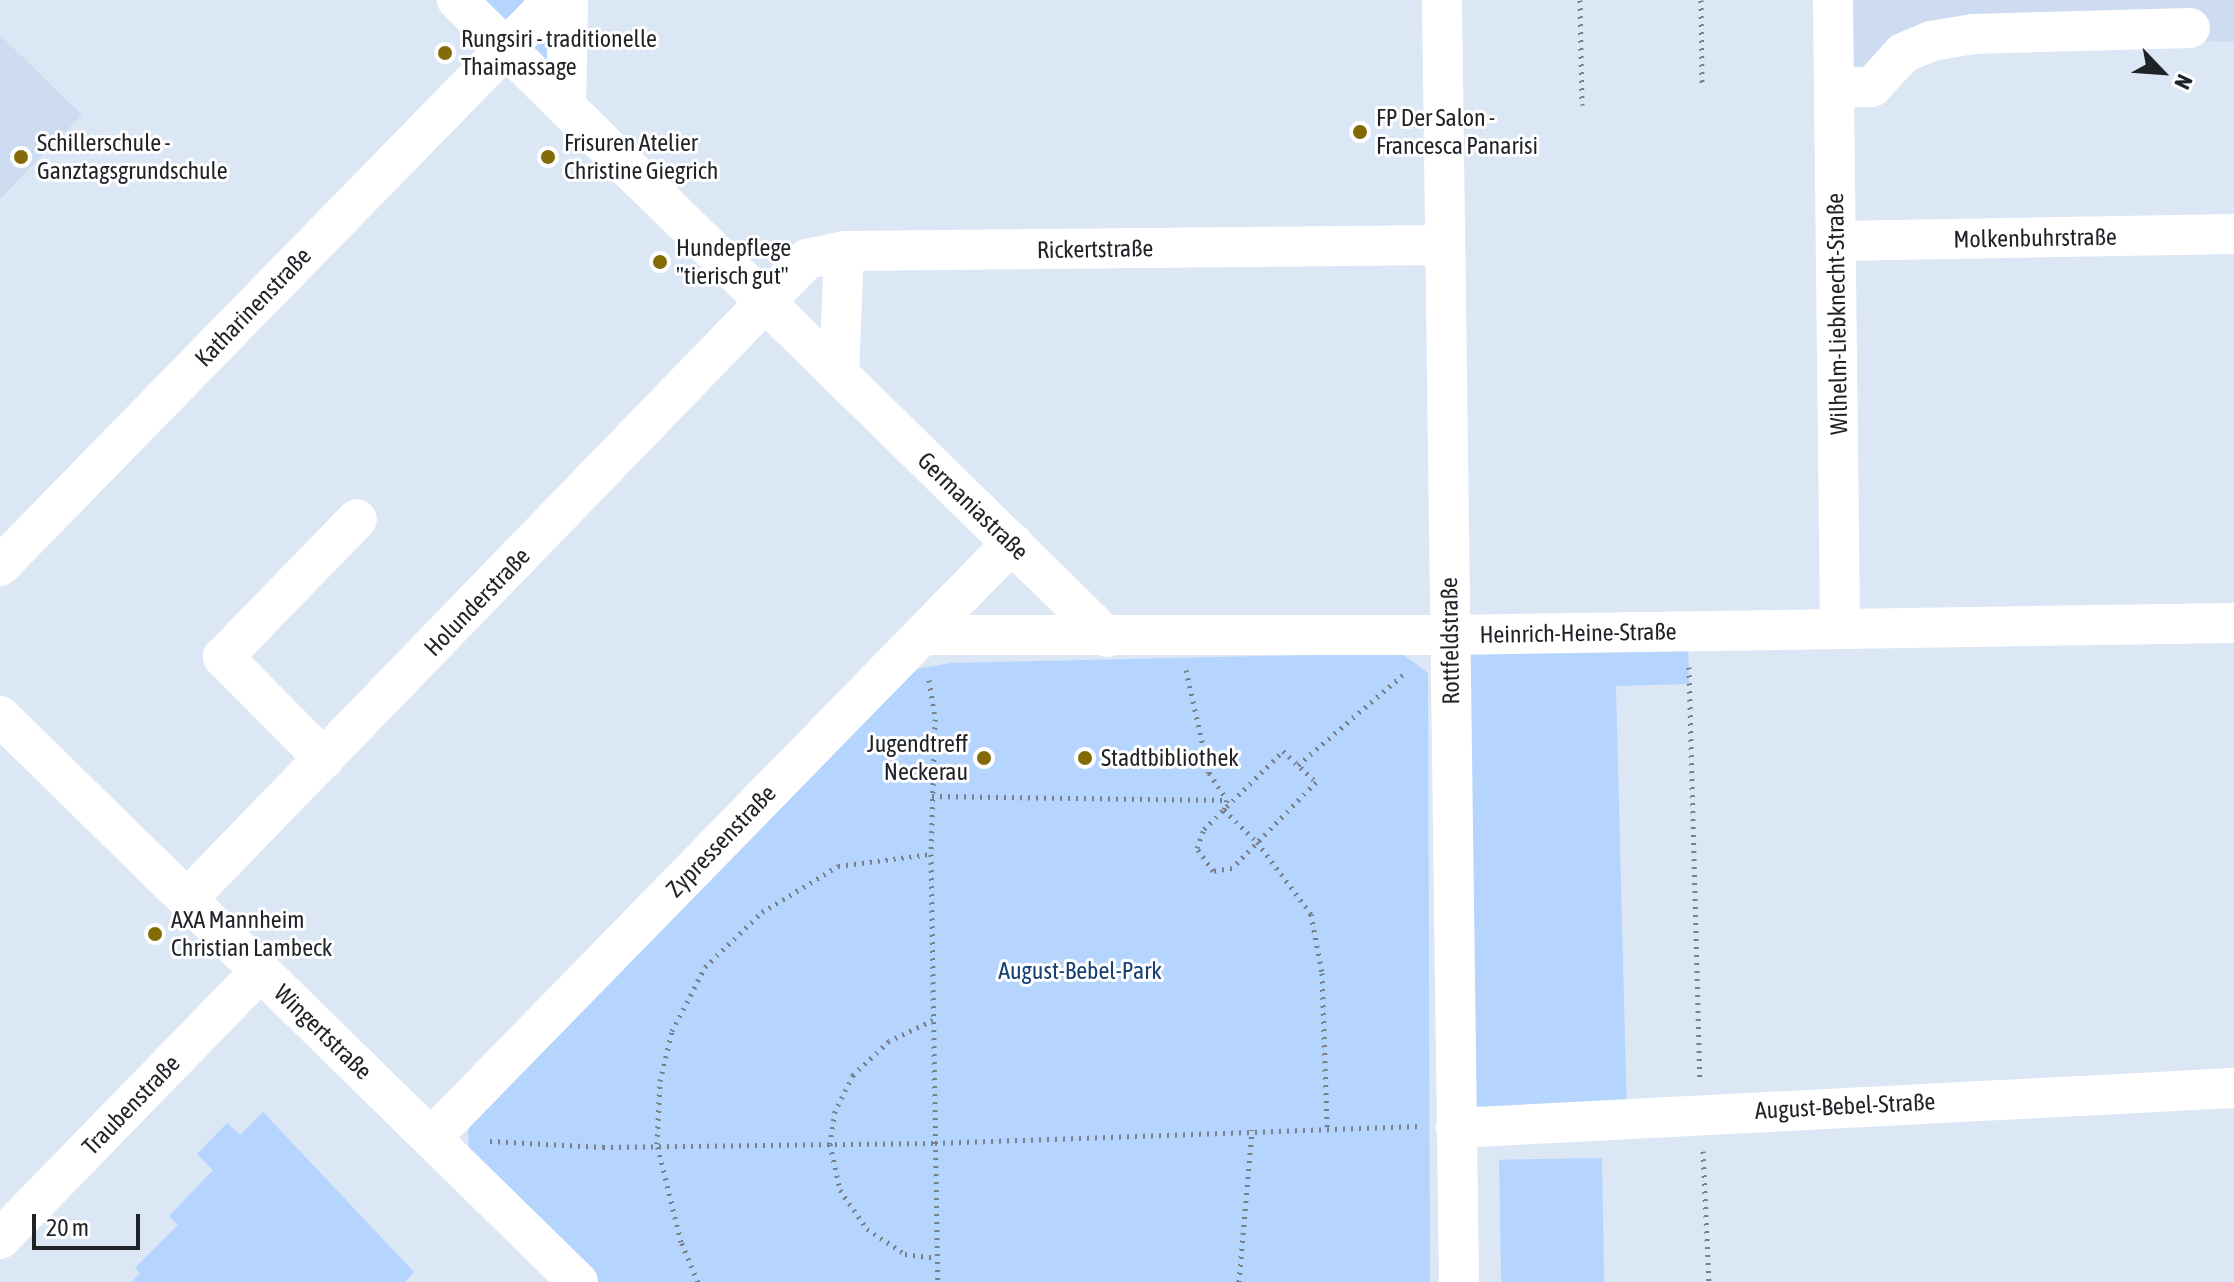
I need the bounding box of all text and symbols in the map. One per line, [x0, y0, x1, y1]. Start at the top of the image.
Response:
place label: Rungsiri - traditionelle Thaimassage [461, 25, 657, 81]
north arrow [2122, 32, 2202, 112]
marker: Rungsiri - traditionelle Thaimassage [436, 44, 454, 62]
text: N [2169, 71, 2198, 94]
place label: FP Der Salon - Francesca Panarisi [1376, 104, 1538, 160]
marker: FP Der Salon - Francesca Panarisi [1351, 123, 1369, 141]
place label: Schillerschule - Ganztagsgrundschule [37, 129, 228, 185]
place label: Frisuren Atelier Christine Giegrich [564, 129, 718, 185]
marker: Schillerschule - Ganztagsgrundschule [12, 148, 30, 166]
marker: Frisuren Atelier Christine Giegrich [539, 148, 557, 166]
street label: Wilhelm-Liebknecht-Straße [1820, 193, 1854, 435]
street label: Molkenbuhrstraße [1953, 222, 2117, 254]
place label: Hundepflege "tierisch gut" [676, 234, 791, 290]
street label: Rickertstraße [1037, 234, 1153, 264]
street label: Katharinenstraße [189, 242, 317, 372]
marker: Hundepflege "tierisch gut" [651, 253, 669, 271]
street label: Germaniastraße [912, 446, 1034, 566]
street label: Holunderstraße [418, 542, 536, 662]
street label: Rottfeldstraße [1434, 577, 1466, 705]
street label: Heinrich-Heine-Straße [1479, 617, 1677, 649]
place label: Jugendtreff Neckerau [867, 730, 968, 786]
place label: Stadtbibliothek [1101, 744, 1239, 772]
marker: Jugendtreff Neckerau [975, 749, 993, 767]
marker: Stadtbibliothek [1076, 749, 1094, 767]
street label: Zypressenstraße [660, 779, 782, 903]
place label: AXA Mannheim Christian Lambeck [171, 906, 332, 962]
marker: AXA Mannheim Christian Lambeck [146, 925, 164, 943]
park label: August-Bebel-Park [998, 957, 1162, 985]
street label: Wingertstraße [268, 978, 378, 1086]
street label: Traubenstraße [76, 1049, 186, 1161]
street label: August-Bebel-Straße [1754, 1087, 1936, 1125]
scale bar [36, 1198, 144, 1248]
text: 20 m [46, 1214, 89, 1241]

